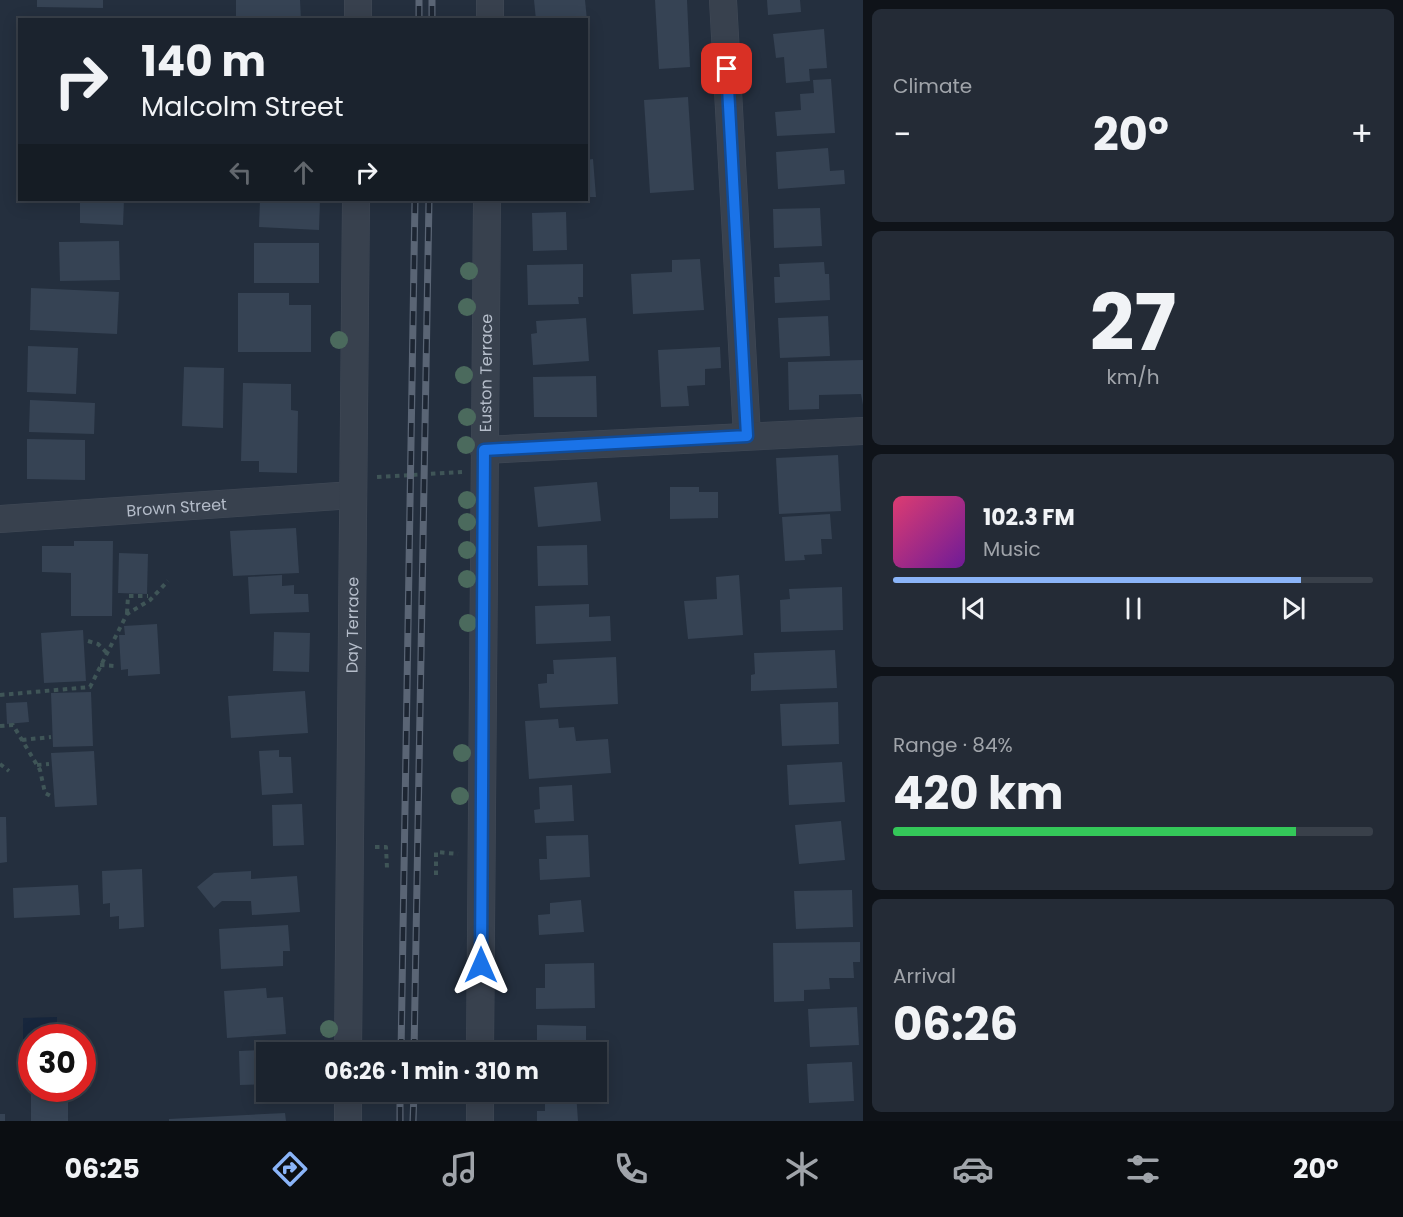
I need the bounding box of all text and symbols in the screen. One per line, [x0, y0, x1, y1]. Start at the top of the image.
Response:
text: 140 m [141, 32, 266, 91]
icon: right [42, 42, 120, 120]
pin [701, 43, 752, 94]
icon: arrive [710, 52, 743, 85]
text: Climate [893, 72, 972, 100]
text: Malcolm Street [141, 88, 344, 125]
text: 20° [1093, 103, 1169, 166]
text: − [893, 111, 911, 158]
text: + [1350, 111, 1373, 158]
icon: left [224, 156, 257, 189]
icon: ahead [287, 156, 320, 189]
icon: right [350, 156, 383, 189]
text: 27 [1090, 268, 1176, 377]
street label: Euston Terrace [474, 314, 498, 432]
text: km/h [1106, 363, 1160, 391]
street label: Brown Street [126, 492, 228, 522]
text: 102.3 FM [983, 502, 1075, 533]
text: Music [983, 535, 1041, 563]
street label: Day Terrace [340, 577, 364, 673]
icon: previous [957, 592, 990, 625]
icon: pause [1117, 592, 1150, 625]
icon: next [1277, 592, 1310, 625]
text: Range · 84% [893, 731, 1013, 759]
text: 420 km [893, 762, 1064, 825]
position arrow [449, 933, 513, 997]
text: Arrival [893, 962, 956, 990]
text: 06:26 [893, 993, 1018, 1056]
speed limit sign: 30 [18, 1024, 96, 1102]
text: 06:26 · 1 min · 310 m [324, 1056, 539, 1087]
icon: directions [269, 1148, 311, 1190]
icon: music [439, 1148, 481, 1190]
icon: phone [610, 1148, 652, 1190]
icon: climate [781, 1148, 823, 1190]
icon: car [952, 1148, 994, 1190]
icon: filters [1122, 1148, 1164, 1190]
text: 06:25 [64, 1150, 140, 1187]
text: 20° [1293, 1150, 1339, 1187]

